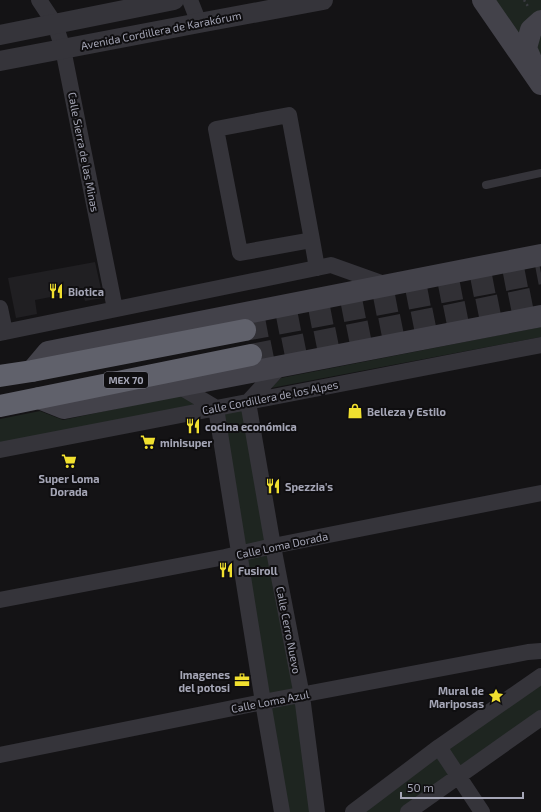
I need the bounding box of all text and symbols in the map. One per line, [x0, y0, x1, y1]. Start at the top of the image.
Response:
street label: Avenida Cordillera de Karakórum [80, 8, 242, 52]
street label: Calle Sierra de las Minas [66, 91, 102, 213]
restaurant icon: Biotica [47, 282, 65, 300]
place label: Biotica [68, 285, 104, 298]
road number: MEX 70 [104, 372, 148, 388]
street label: Calle Cordillera de los Alpes [201, 377, 340, 417]
shop icon: Belleza y Estilo [346, 402, 364, 420]
place label: Belleza y Estilo [367, 405, 447, 419]
restaurant icon: cocina económica [184, 417, 202, 435]
place label: cocina económica [205, 420, 297, 433]
supermarket icon: minisuper [139, 433, 157, 451]
place label: minisuper [160, 436, 213, 449]
supermarket icon: Super Loma Dorada [60, 452, 78, 470]
place label: Super Loma Dorada [39, 472, 99, 498]
restaurant icon: Spezzia's [264, 477, 282, 495]
place label: Spezzia's [285, 480, 333, 493]
street label: Calle Loma Dorada [235, 529, 329, 561]
restaurant icon: Fusiroll [217, 561, 235, 579]
place label: Fusiroll [238, 564, 278, 577]
street label: Calle Cerro Nuevo [274, 585, 304, 675]
place label: Imagenes del potosi [179, 668, 230, 694]
office icon: Imagenes del potosi [233, 671, 251, 689]
place label: Mural de Mariposas [429, 684, 484, 710]
street label: Calle Loma Azul [230, 687, 311, 715]
place icon: Mural de Mariposas [487, 687, 505, 705]
scale bar [401, 774, 523, 800]
text: 50 m [407, 780, 434, 794]

